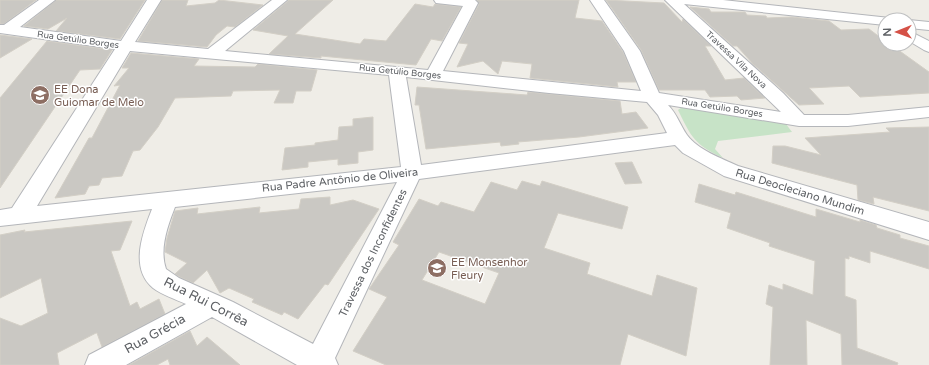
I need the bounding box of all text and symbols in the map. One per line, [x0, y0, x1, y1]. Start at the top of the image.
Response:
north arrow [877, 12, 917, 52]
text: N [881, 28, 894, 37]
street label: Rua Getúlio Borges [36, 29, 120, 51]
street label: Travessa Vila Nova [703, 29, 769, 91]
street label: Rua Getúlio Borges [358, 62, 442, 82]
place label: EE Dona Guiomar de Melo [54, 83, 144, 109]
school or university icon: EE Dona Guiomar de Melo [29, 84, 51, 106]
street label: Rua Getúlio Borges [680, 96, 764, 120]
street label: Rua Padre Antônio de Oliveira [261, 165, 419, 195]
street label: Rua Deocleciano Mundim [734, 166, 866, 218]
street label: Travessa dos Inconfidentes [336, 187, 410, 319]
place label: EE Monsenhor Fleury [451, 256, 528, 282]
school or university icon: EE Monsenhor Fleury [426, 257, 448, 279]
street label: Rua Rui Corrêa [161, 274, 251, 330]
street label: Rua Grécia [122, 311, 188, 357]

